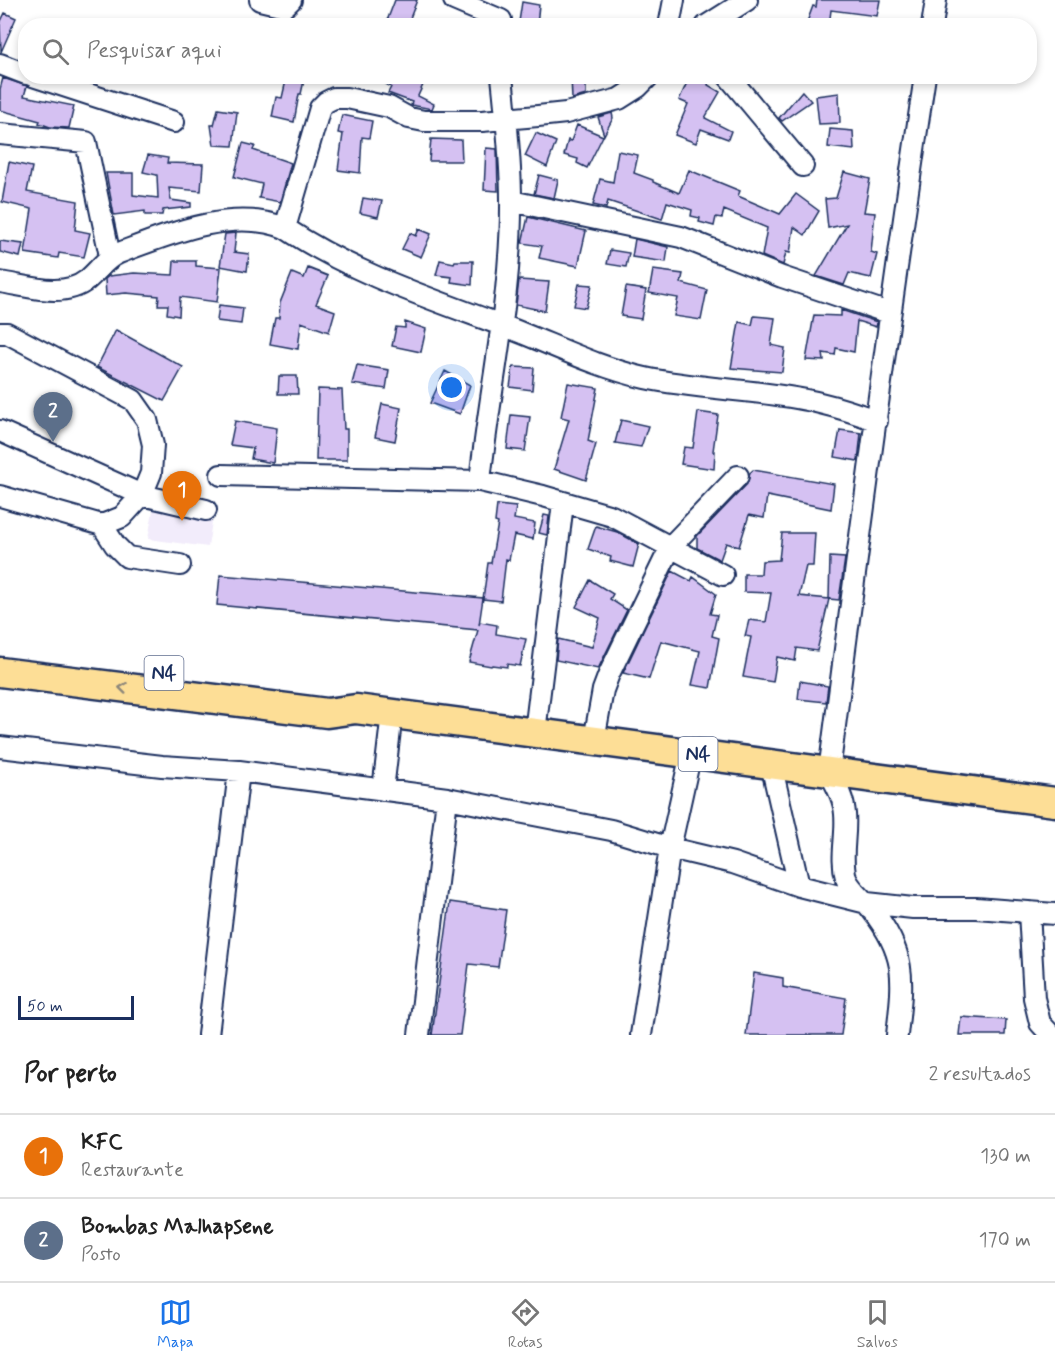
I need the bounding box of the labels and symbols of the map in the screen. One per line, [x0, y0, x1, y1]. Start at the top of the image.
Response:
your location [437, 373, 466, 402]
pin: 2 [34, 392, 72, 442]
pin: 1 [162, 472, 201, 521]
road number: N4 [144, 656, 184, 690]
one-way arrow [118, 682, 127, 694]
road number: N4 [678, 737, 718, 771]
scale bar [18, 993, 134, 1020]

